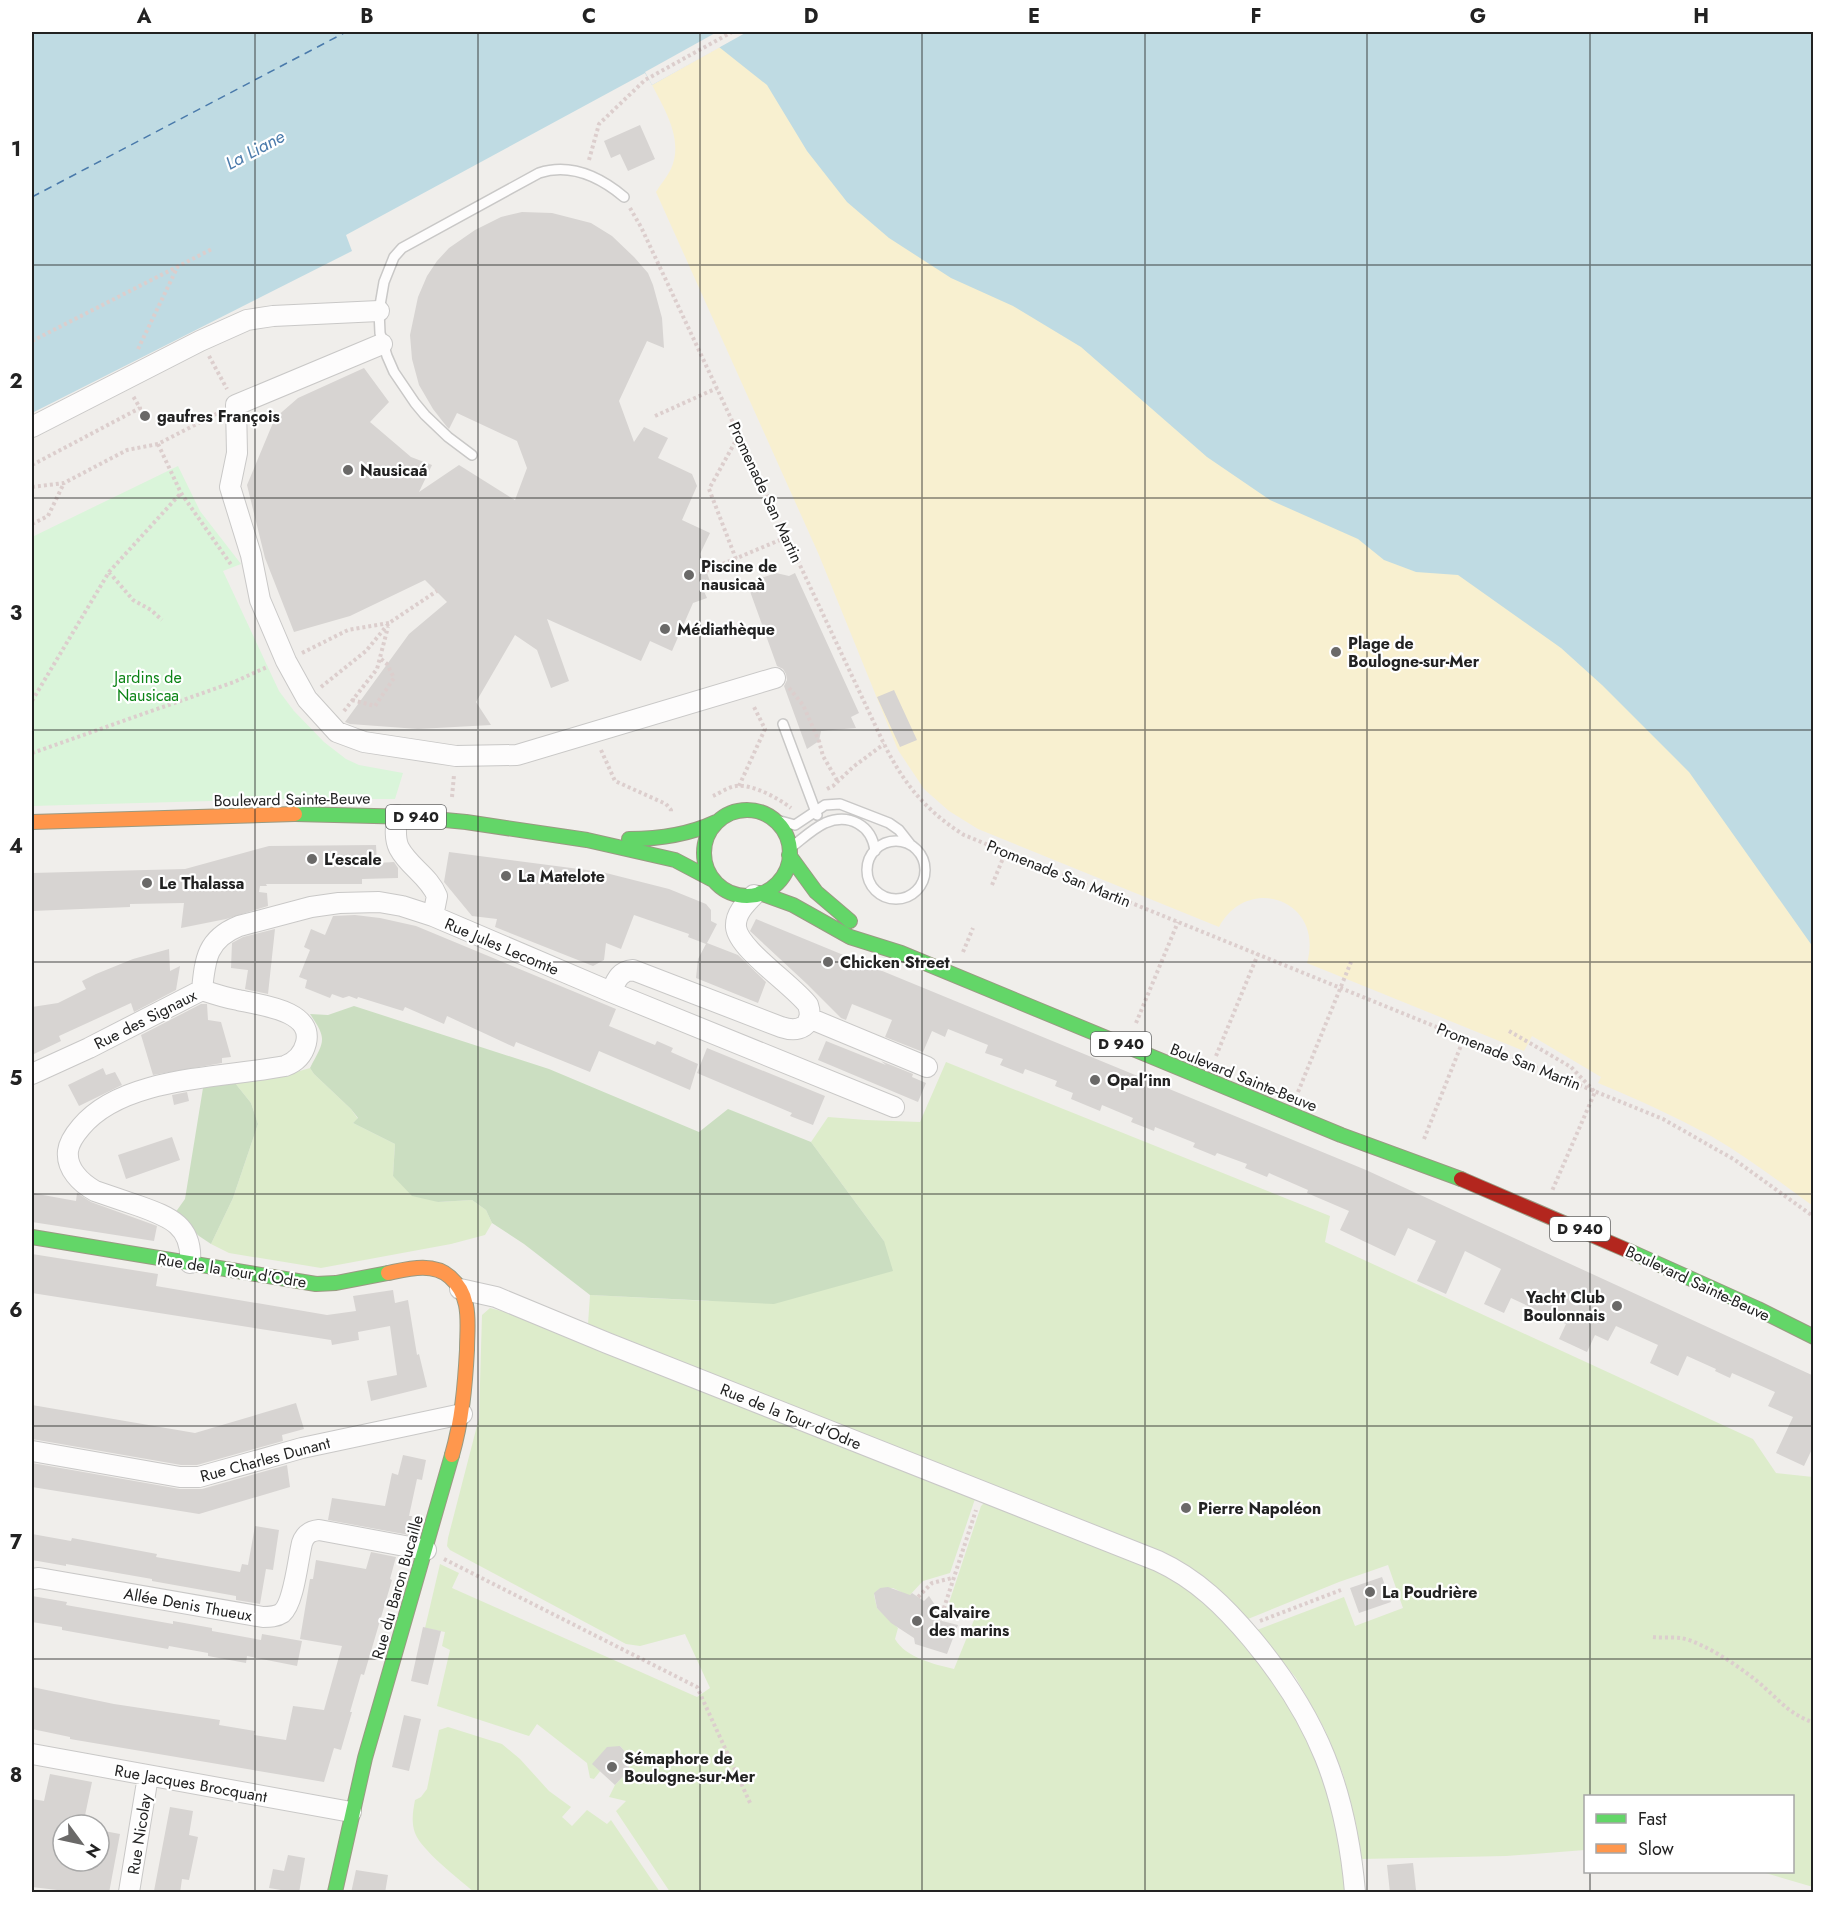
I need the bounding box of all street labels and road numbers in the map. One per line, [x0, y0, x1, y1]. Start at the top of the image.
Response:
street label: Promenade San Martin [723, 418, 808, 567]
street label: Boulevard Sainte-Beuve [213, 787, 371, 812]
road number: D 940 [386, 805, 446, 829]
street label: Promenade San Martin [983, 834, 1134, 913]
street label: Rue Jules Lecomte [441, 912, 563, 981]
street label: Rue des Signaux [90, 984, 201, 1055]
street label: Promenade San Martin [1433, 1017, 1584, 1096]
road number: D 940 [1091, 1032, 1151, 1056]
street label: Boulevard Sainte-Beuve [1167, 1037, 1321, 1118]
road number: D 940 [1550, 1217, 1610, 1241]
street label: Boulevard Sainte-Beuve [1622, 1240, 1774, 1327]
street label: Rue de la Tour d'Odre [156, 1247, 308, 1294]
street label: Rue de la Tour d'Odre [717, 1378, 865, 1455]
street label: Rue Charles Dunant [198, 1431, 333, 1488]
street label: Rue du Baron Bucaille [366, 1512, 429, 1662]
street label: Allée Denis Thueux [122, 1582, 254, 1627]
street label: Rue Jacques Brocquant [113, 1759, 269, 1808]
street label: Rue Nicolay [122, 1791, 157, 1876]

